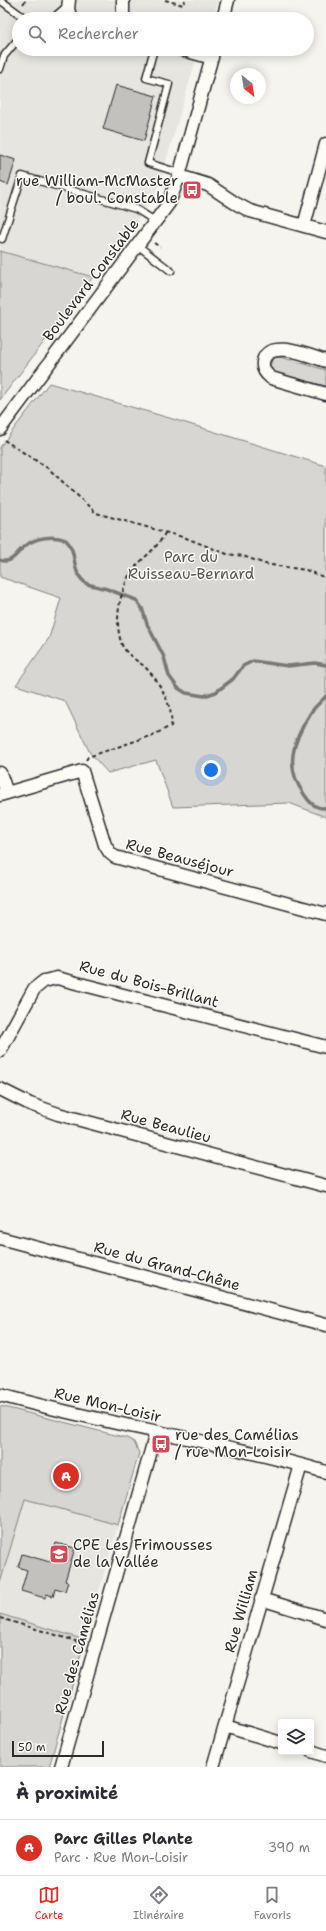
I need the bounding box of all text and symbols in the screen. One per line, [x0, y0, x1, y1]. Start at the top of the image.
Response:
search box [12, 12, 314, 56]
icon: search [26, 23, 48, 45]
text: Rechercher [58, 24, 139, 44]
north arrow [230, 68, 266, 104]
place label: rue William-McMaster / boul. Constable [16, 171, 178, 208]
bus stop icon: rue William-McMaster / boul. Constable [181, 179, 203, 201]
street label: Boulevard Constable [38, 215, 144, 345]
park label: Parc du Ruisseau-Bernard [128, 547, 255, 584]
your location [201, 760, 221, 780]
street label: Rue Beauséjour [124, 834, 236, 882]
street label: Rue du Bois-Brillant [77, 956, 221, 1012]
street label: Rue Beaulieu [119, 1104, 213, 1148]
street label: Rue du Grand-Chêne [92, 1237, 242, 1295]
street label: Rue Mon-Loisir [52, 1383, 164, 1427]
place label: rue des Camélias / rue Mon-Loisir [175, 1425, 299, 1462]
bus stop icon: rue des Camélias / rue Mon-Loisir [150, 1433, 172, 1455]
pin: A [53, 1461, 79, 1491]
place label: CPE Les Frimousses de la Vallée [73, 1535, 213, 1572]
school or university icon: CPE Les Frimousses de la Vallée [48, 1543, 70, 1565]
street label: Rue William [220, 1567, 262, 1655]
street label: Rue des Camélias [50, 1589, 104, 1717]
map controls [278, 1719, 314, 1755]
button: layers [278, 1719, 314, 1755]
scale bar [12, 1739, 104, 1758]
text: 50 m [18, 1740, 46, 1755]
text: À proximité [16, 1782, 118, 1804]
text: Parc Gilles Plante [54, 1829, 193, 1849]
text: A [24, 1839, 34, 1856]
text: 390 m [268, 1839, 310, 1856]
text: Parc · Rue Mon-Loisir [54, 1849, 188, 1866]
tab: Carte [35, 1884, 64, 1923]
tab: Itinéraire [133, 1884, 184, 1923]
tab: Favoris [254, 1884, 291, 1923]

